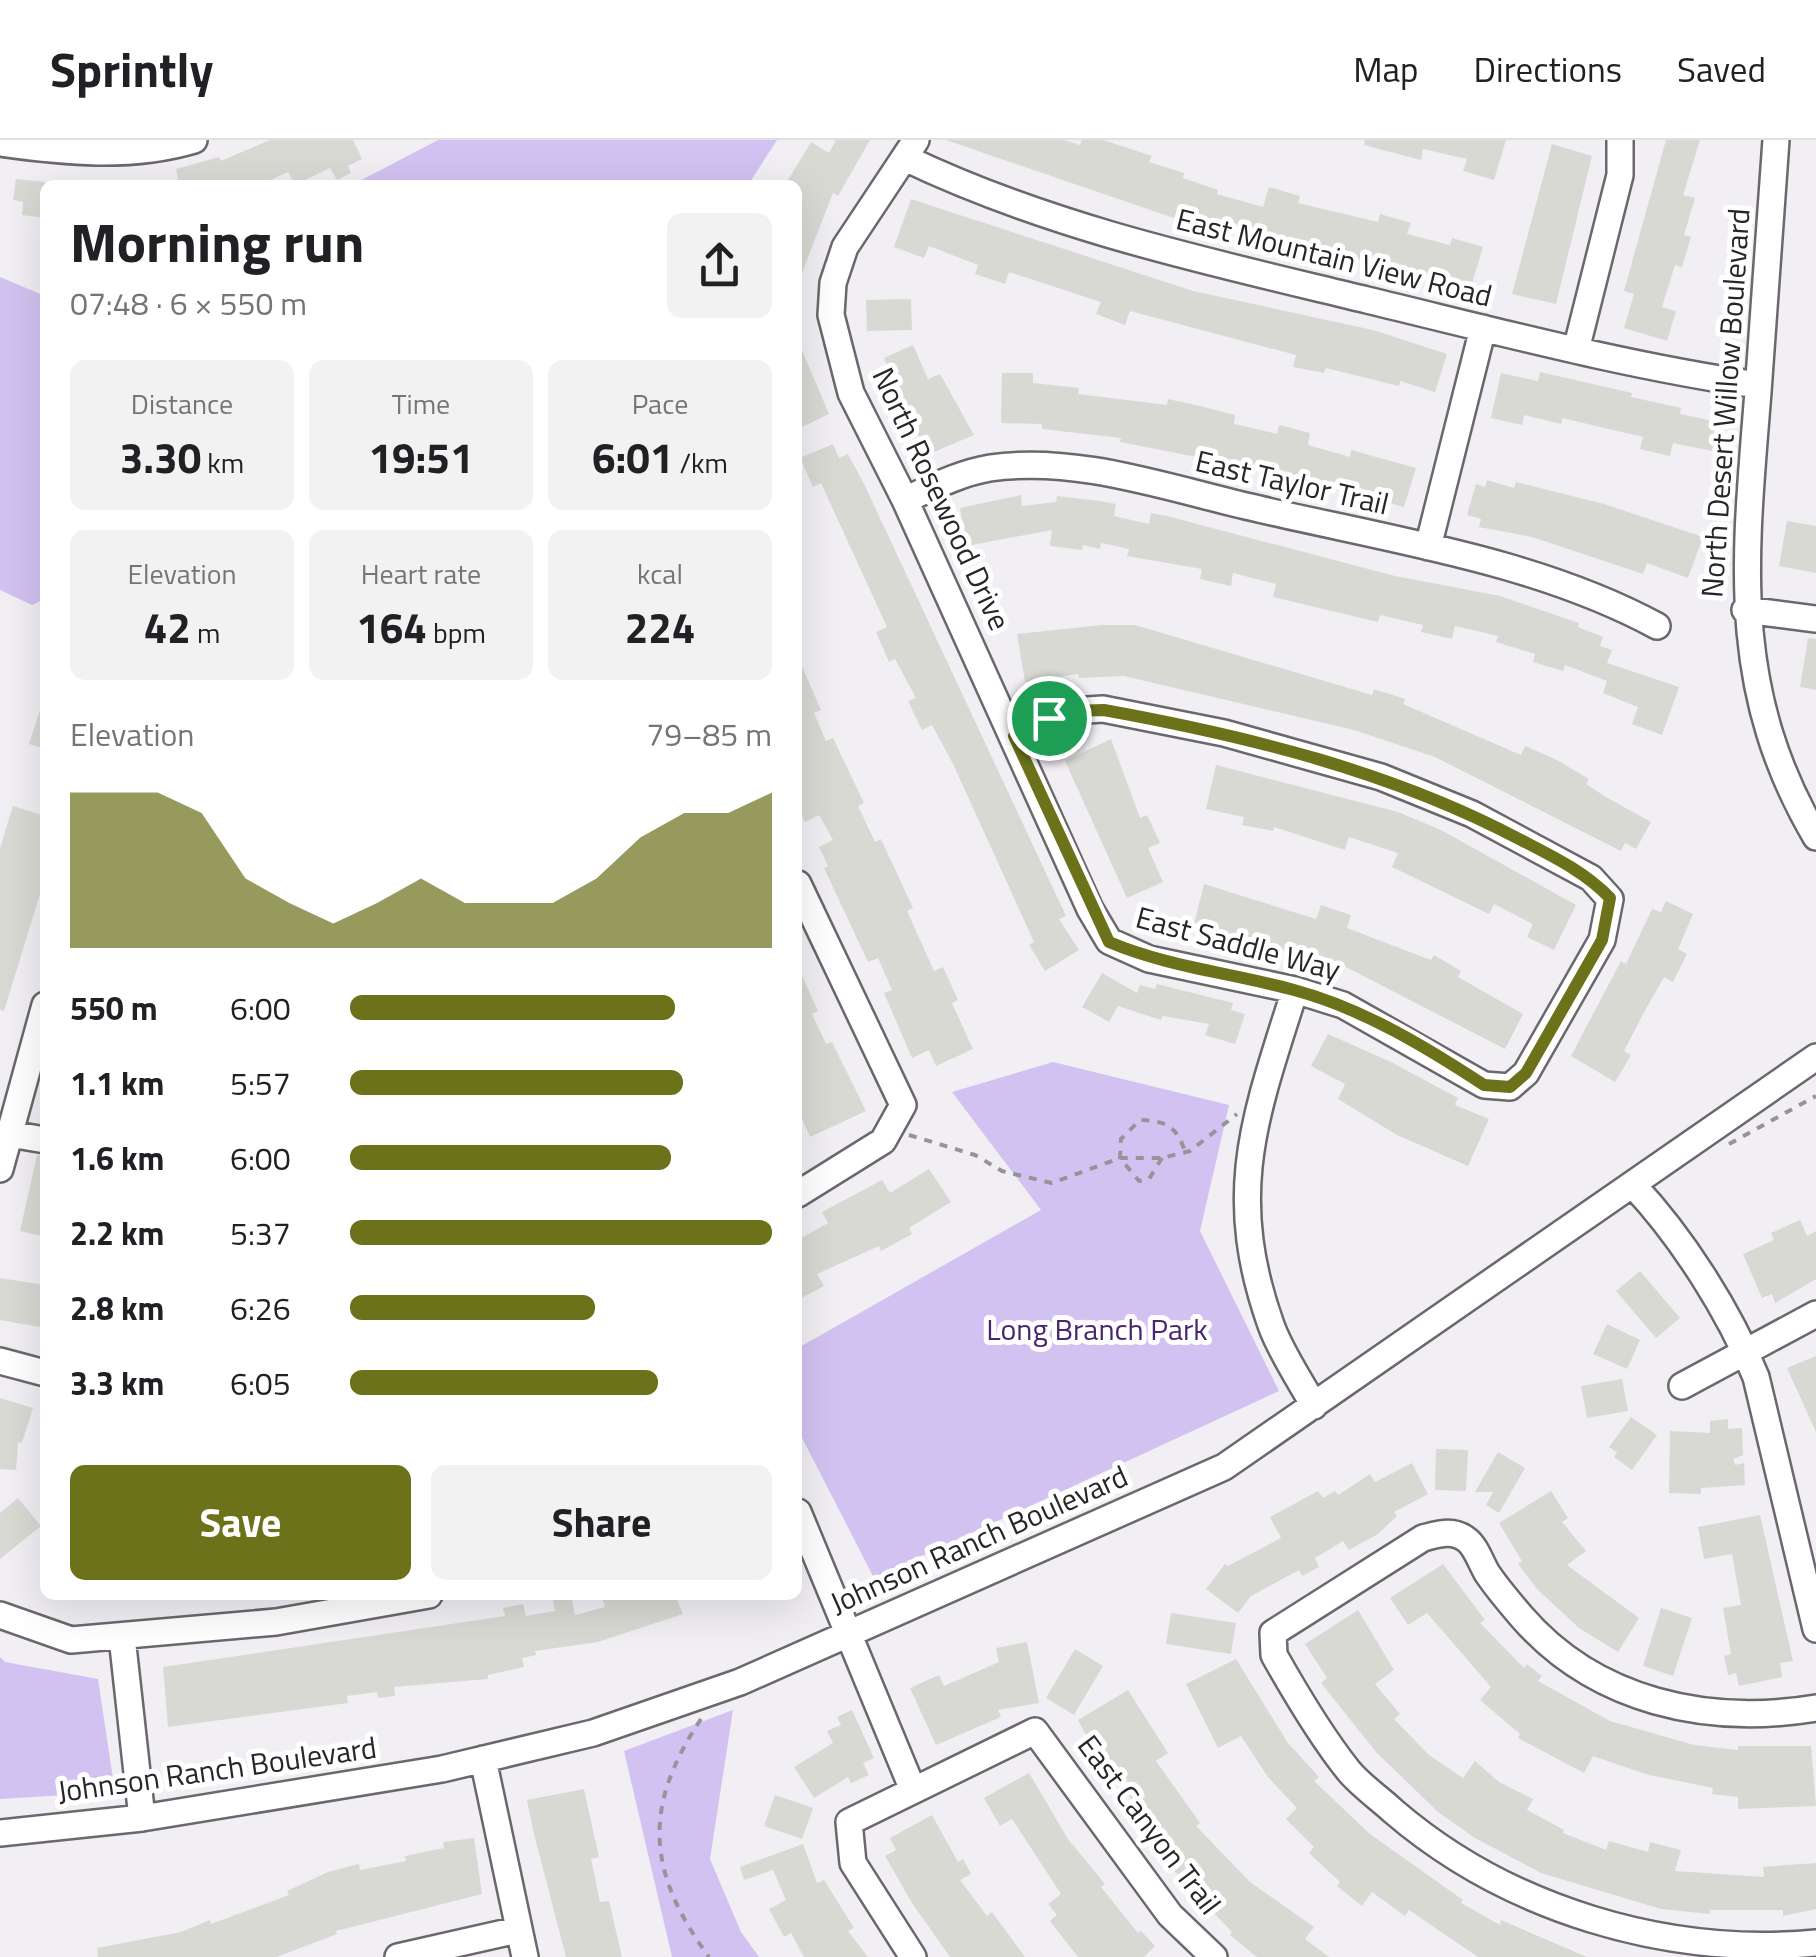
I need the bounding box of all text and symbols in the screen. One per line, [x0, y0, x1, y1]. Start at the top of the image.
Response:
text: Sprintly [50, 33, 213, 106]
text: Map [1353, 42, 1419, 96]
text: Directions [1474, 42, 1622, 96]
text: Saved [1677, 42, 1766, 96]
street label: East Mountain View Road [1172, 196, 1497, 319]
text: Morning run [70, 200, 364, 283]
street label: North Desert Willow Boulevard [1688, 207, 1762, 599]
button: share [667, 213, 772, 318]
text: 07:48 · 6 × 550 m [70, 279, 307, 327]
street label: North Rosewood Drive [861, 360, 1023, 637]
text: Distance [131, 382, 233, 425]
text: Time [392, 382, 450, 425]
text: Pace [632, 382, 688, 425]
text: 3.30 [120, 425, 201, 489]
text: 19:51 [369, 425, 473, 489]
text: 6:01 [592, 425, 673, 489]
street label: East Taylor Trail [1191, 437, 1393, 527]
text: km [201, 441, 244, 484]
text: /km [673, 441, 728, 484]
text: Elevation [128, 552, 236, 595]
text: Heart rate [361, 552, 481, 595]
text: kcal [637, 552, 683, 595]
text: 42 [144, 595, 191, 659]
text: 164 [356, 595, 427, 659]
text: 224 [625, 595, 695, 659]
text: m [191, 611, 220, 654]
text: bpm [427, 611, 486, 654]
pin [1007, 676, 1092, 761]
icon: arrive [1022, 691, 1077, 746]
text: Elevation [70, 710, 194, 758]
text: 79–85 m [646, 710, 772, 758]
street label: East Saddle Way [1131, 894, 1346, 992]
text: 550 m [70, 984, 158, 1032]
text: 6:00 [230, 984, 291, 1032]
text: 1.1 km [70, 1059, 164, 1107]
text: 5:57 [230, 1059, 291, 1107]
text: 1.6 km [70, 1134, 164, 1182]
text: 6:00 [230, 1134, 291, 1182]
text: 2.2 km [70, 1209, 164, 1257]
text: 5:37 [230, 1209, 291, 1257]
text: 2.8 km [70, 1284, 164, 1332]
text: 6:26 [230, 1284, 291, 1332]
park label: Long Branch Park [986, 1306, 1208, 1352]
text: 3.3 km [70, 1359, 164, 1407]
text: 6:05 [230, 1359, 291, 1407]
street label: Johnson Ranch Boulevard [822, 1453, 1135, 1626]
button: Save [70, 1465, 411, 1580]
button: Share [431, 1465, 772, 1580]
street label: Johnson Ranch Boulevard [54, 1724, 379, 1814]
street label: East Canyon Trail [1067, 1725, 1233, 1924]

